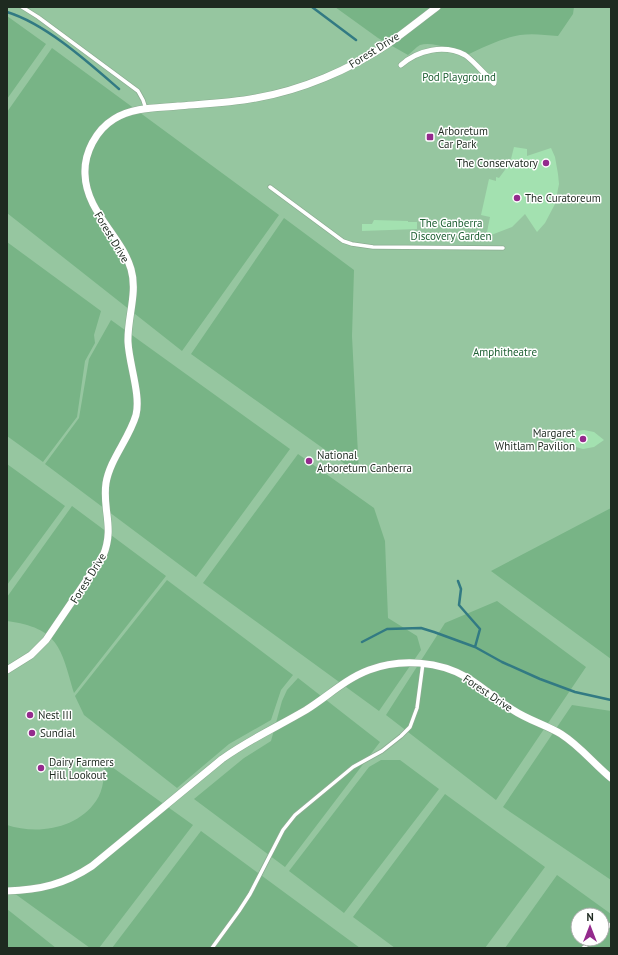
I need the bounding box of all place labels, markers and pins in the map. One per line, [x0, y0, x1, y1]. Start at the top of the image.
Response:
place label: Arboretum Car Park [438, 124, 488, 151]
marker: Arboretum Car Park [425, 132, 435, 142]
place label: The Conservatory [456, 156, 539, 170]
marker: The Conservatory [541, 158, 551, 168]
place label: The Curatoreum [525, 191, 601, 205]
marker: The Curatoreum [512, 193, 522, 203]
place label: Margaret Whitlam Pavilion [495, 426, 575, 453]
marker: Margaret Whitlam Pavilion [578, 434, 588, 444]
place label: National Arboretum Canberra [317, 448, 412, 475]
marker: National Arboretum Canberra [304, 456, 314, 466]
place label: Nest III [38, 708, 72, 722]
marker: Nest III [25, 710, 35, 720]
place label: Sundial [40, 726, 76, 740]
marker: Sundial [27, 728, 37, 738]
place label: Dairy Farmers Hill Lookout [49, 755, 114, 782]
marker: Dairy Farmers Hill Lookout [36, 763, 46, 773]

